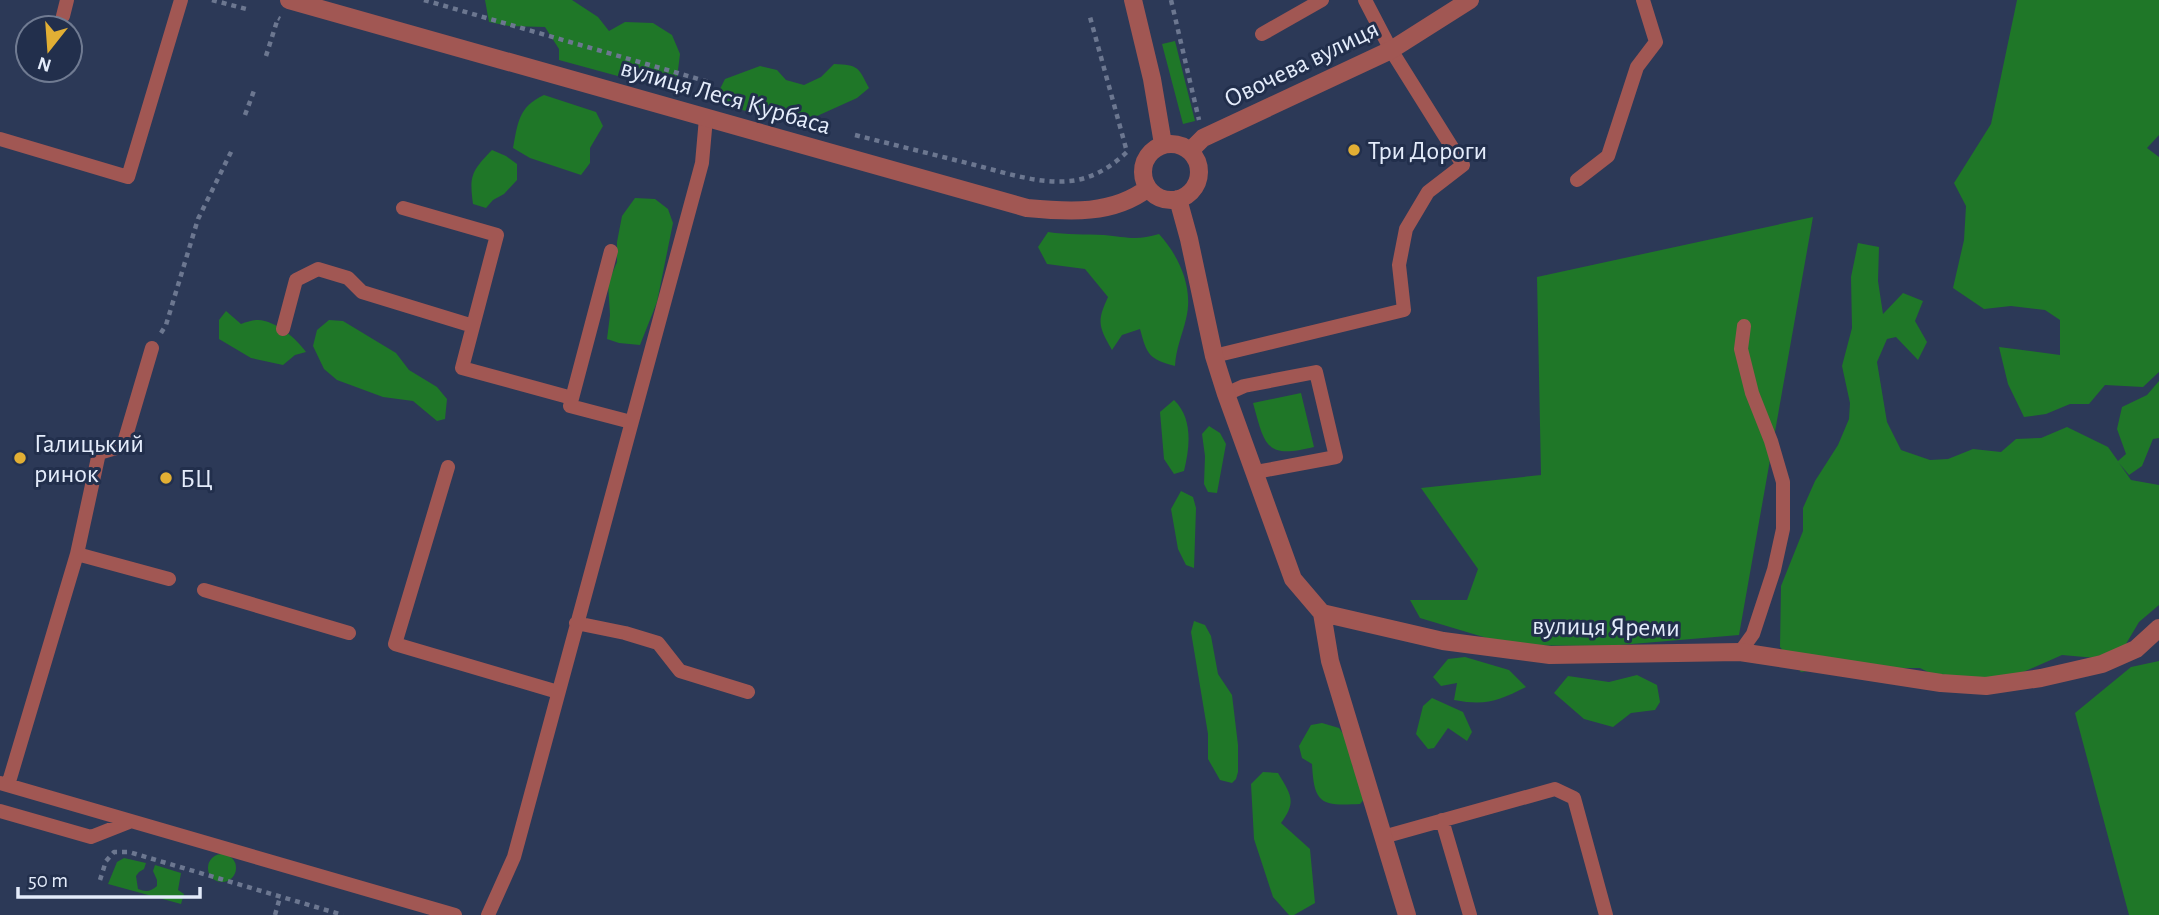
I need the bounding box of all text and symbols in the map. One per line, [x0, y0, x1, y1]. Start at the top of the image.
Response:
north arrow [14, 14, 84, 84]
street label: Овочева вулиця [1220, 15, 1383, 112]
text: N [35, 53, 54, 75]
street label: вулиця Леся Курбаса [618, 54, 834, 139]
place label: Три Дороги [1368, 138, 1487, 164]
marker: Три Дороги [1346, 142, 1362, 158]
place label: Галицький ринок [34, 431, 144, 487]
marker: Галицький ринок [12, 450, 28, 466]
place label: БЦ [180, 466, 213, 492]
marker: БЦ [158, 470, 174, 486]
street label: вулиця Яреми [1532, 613, 1680, 641]
scale bar [18, 856, 200, 900]
text: 50 m [28, 870, 68, 891]

